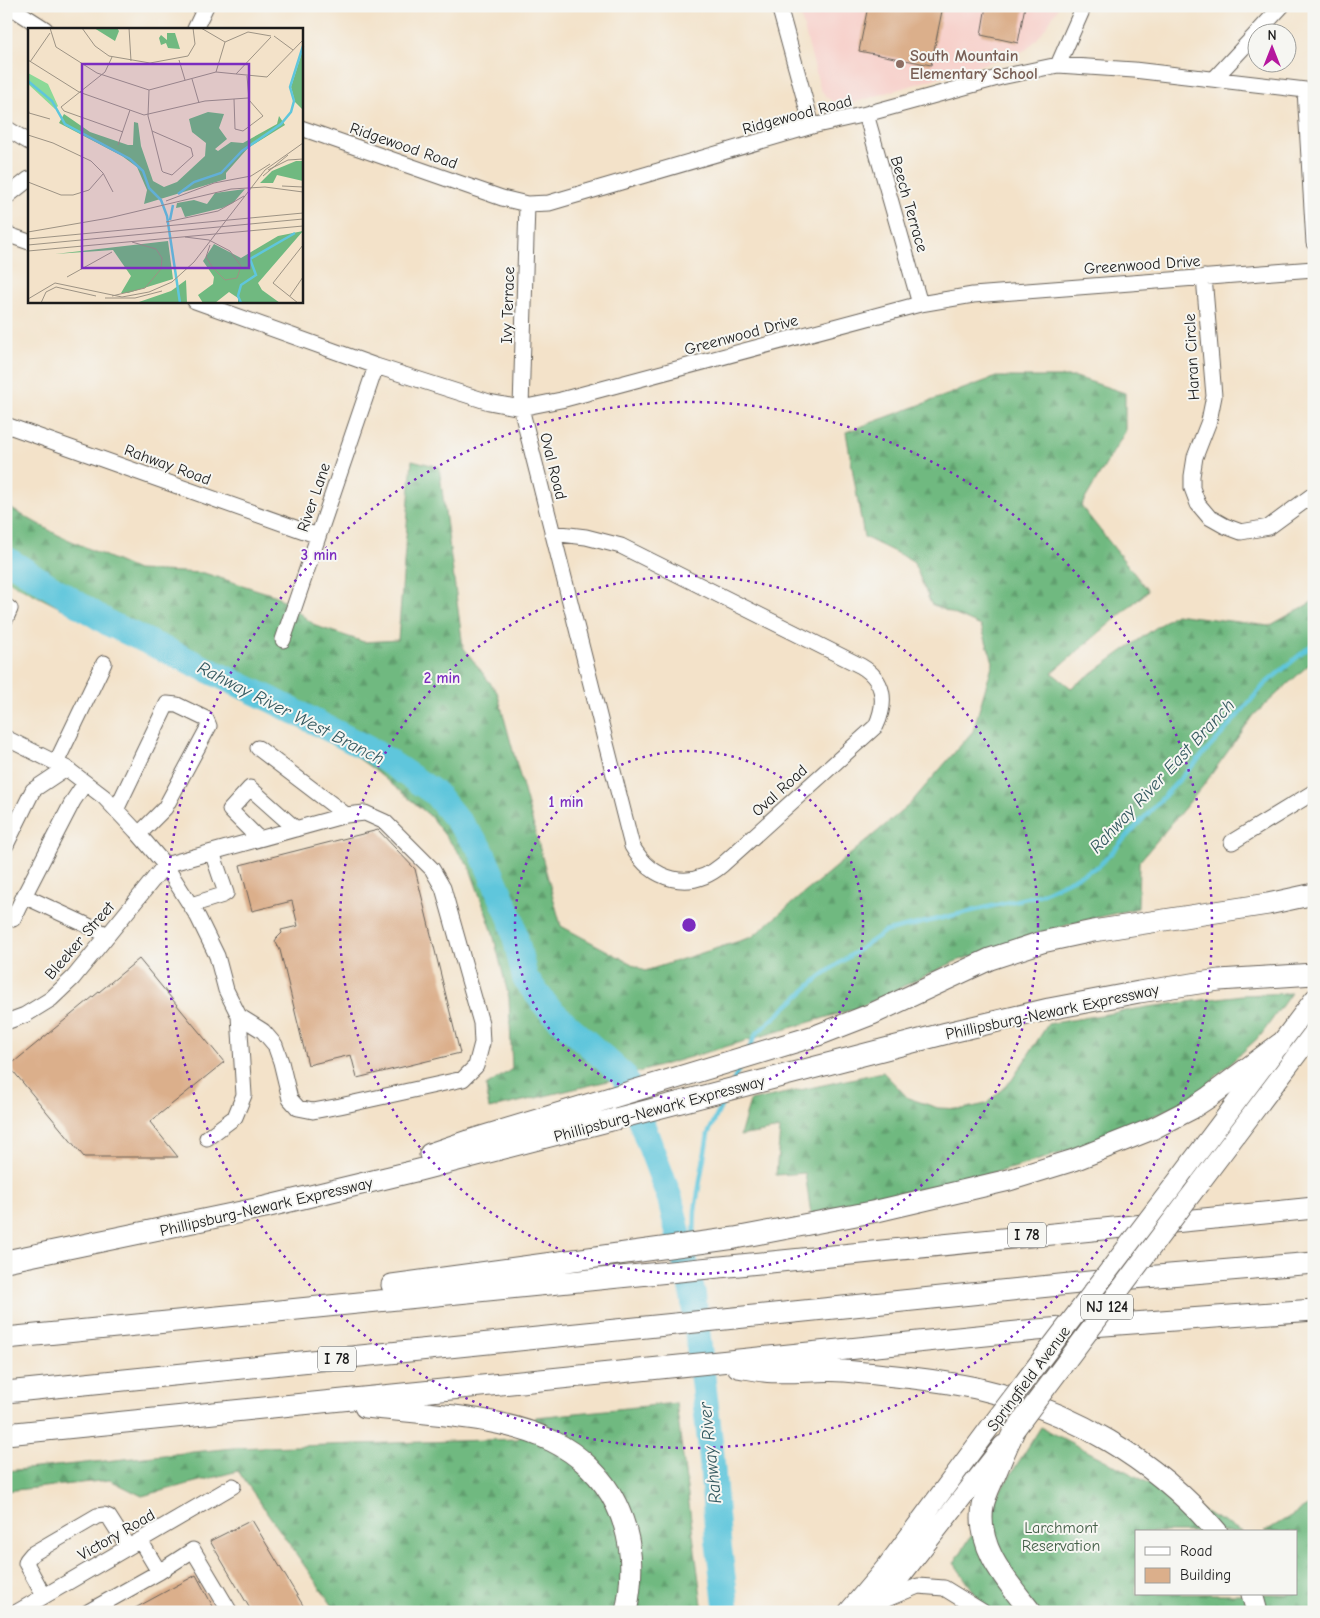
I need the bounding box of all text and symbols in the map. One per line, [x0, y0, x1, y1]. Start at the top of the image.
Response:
north arrow [1248, 22, 1298, 72]
text: N [1267, 27, 1277, 44]
inset map [28, 28, 302, 302]
place label: South Mountain Elementary School [910, 47, 1038, 83]
marker: South Mountain Elementary School [894, 58, 906, 70]
street label: Ridgewood Road [740, 92, 854, 138]
street label: Ridgewood Road [347, 119, 460, 173]
street label: Beech Terrace [887, 154, 931, 254]
street label: Greenwood Drive [1083, 252, 1201, 278]
street label: Ivy Terrace [498, 266, 518, 344]
street label: Greenwood Drive [682, 311, 800, 359]
street label: Haran Circle [1181, 313, 1203, 401]
street label: Oval Road [536, 431, 570, 502]
street label: Rahway Road [122, 441, 213, 489]
street label: River Lane [294, 460, 334, 534]
text: 3 min [301, 546, 337, 564]
water label: Rahway River West Branch [194, 657, 388, 770]
text: 2 min [424, 669, 460, 687]
water label: Rahway River East Branch [1086, 695, 1239, 858]
street label: Oval Road [748, 761, 811, 820]
text: 1 min [549, 793, 583, 811]
street label: Bleeker Street [41, 898, 119, 983]
centre of rings [680, 916, 698, 934]
street label: Phillipsburg-Newark Expressway [944, 980, 1161, 1043]
street label: Phillipsburg-Newark Expressway [552, 1072, 768, 1146]
street label: Phillipsburg-Newark Expressway [158, 1174, 375, 1240]
road number: I 78 [1008, 1222, 1046, 1248]
road number: NJ 124 [1081, 1294, 1133, 1320]
street label: Springfield Avenue [983, 1323, 1074, 1435]
road number: I 78 [318, 1346, 356, 1372]
water label: Rahway River [695, 1400, 726, 1505]
street label: Victory Road [75, 1506, 158, 1564]
park label: Larchmont Reservation [1022, 1519, 1100, 1555]
legend [1135, 1530, 1298, 1596]
text: Road [1180, 1542, 1212, 1560]
text: Building [1180, 1566, 1231, 1584]

